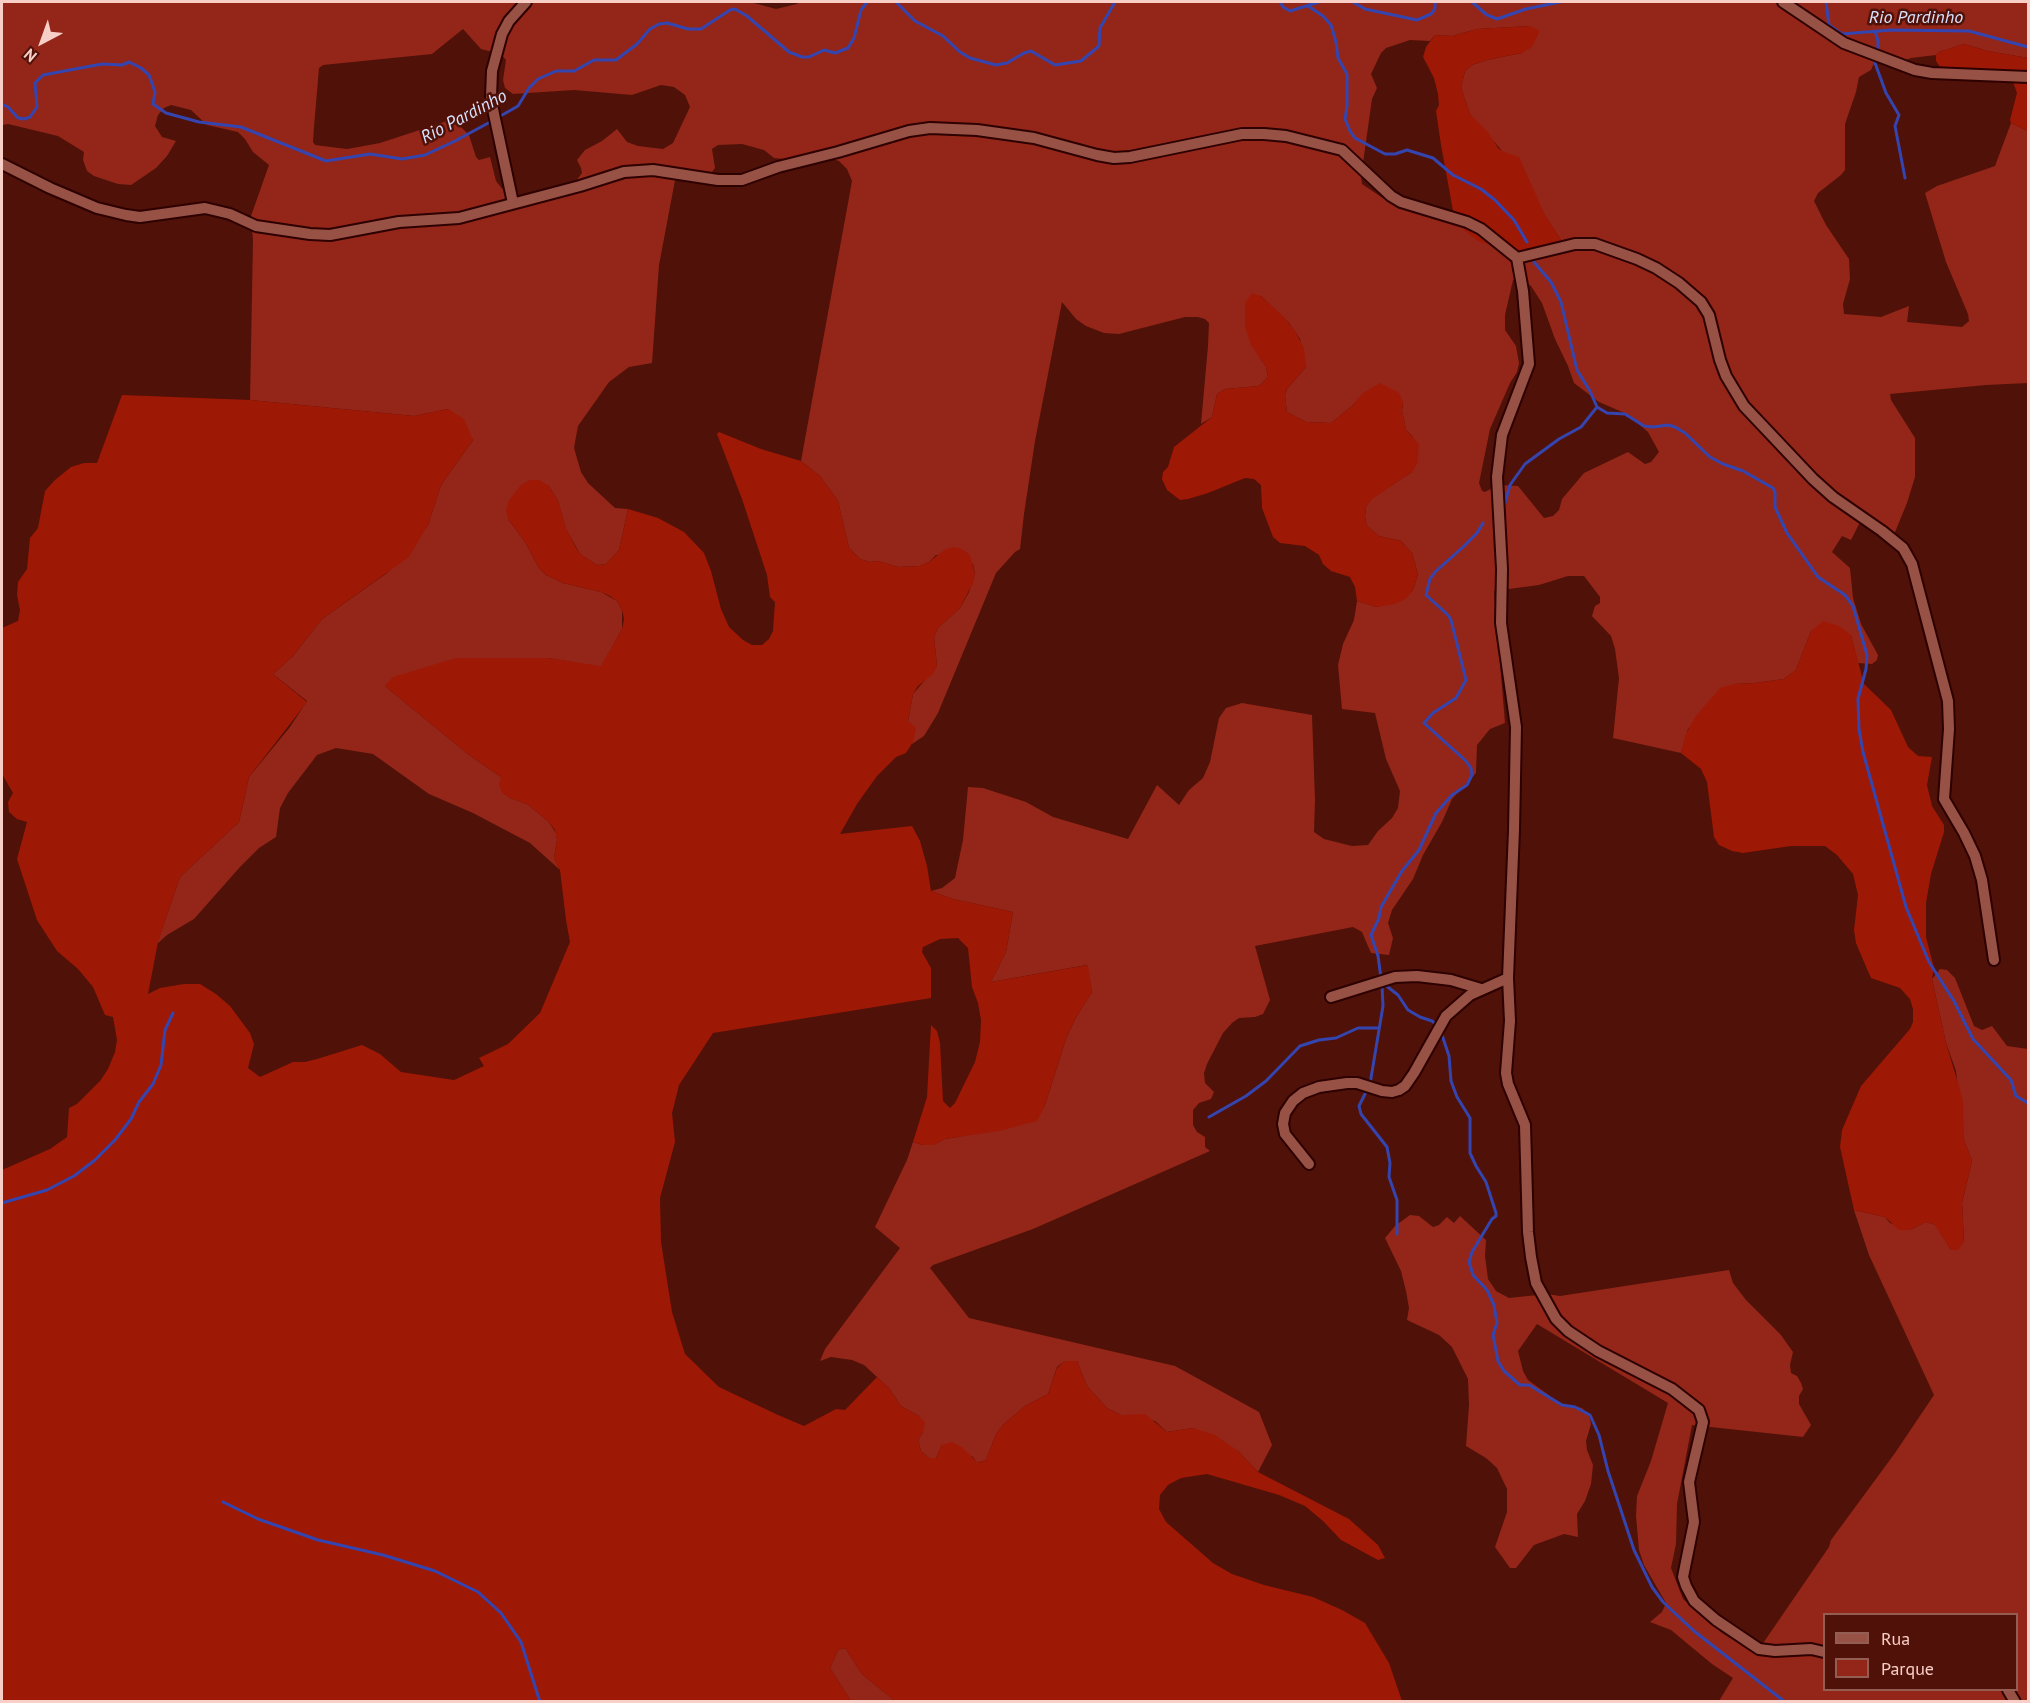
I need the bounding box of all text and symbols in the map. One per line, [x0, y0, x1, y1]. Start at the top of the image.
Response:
water label: Rio Pardinho [1869, 7, 1963, 29]
north arrow [12, 12, 72, 72]
text: N [20, 45, 41, 67]
water label: Rio Pardinho [417, 85, 511, 149]
legend [1823, 1613, 2018, 1691]
text: Rua [1881, 1627, 1910, 1650]
text: Parque [1881, 1657, 1934, 1680]

